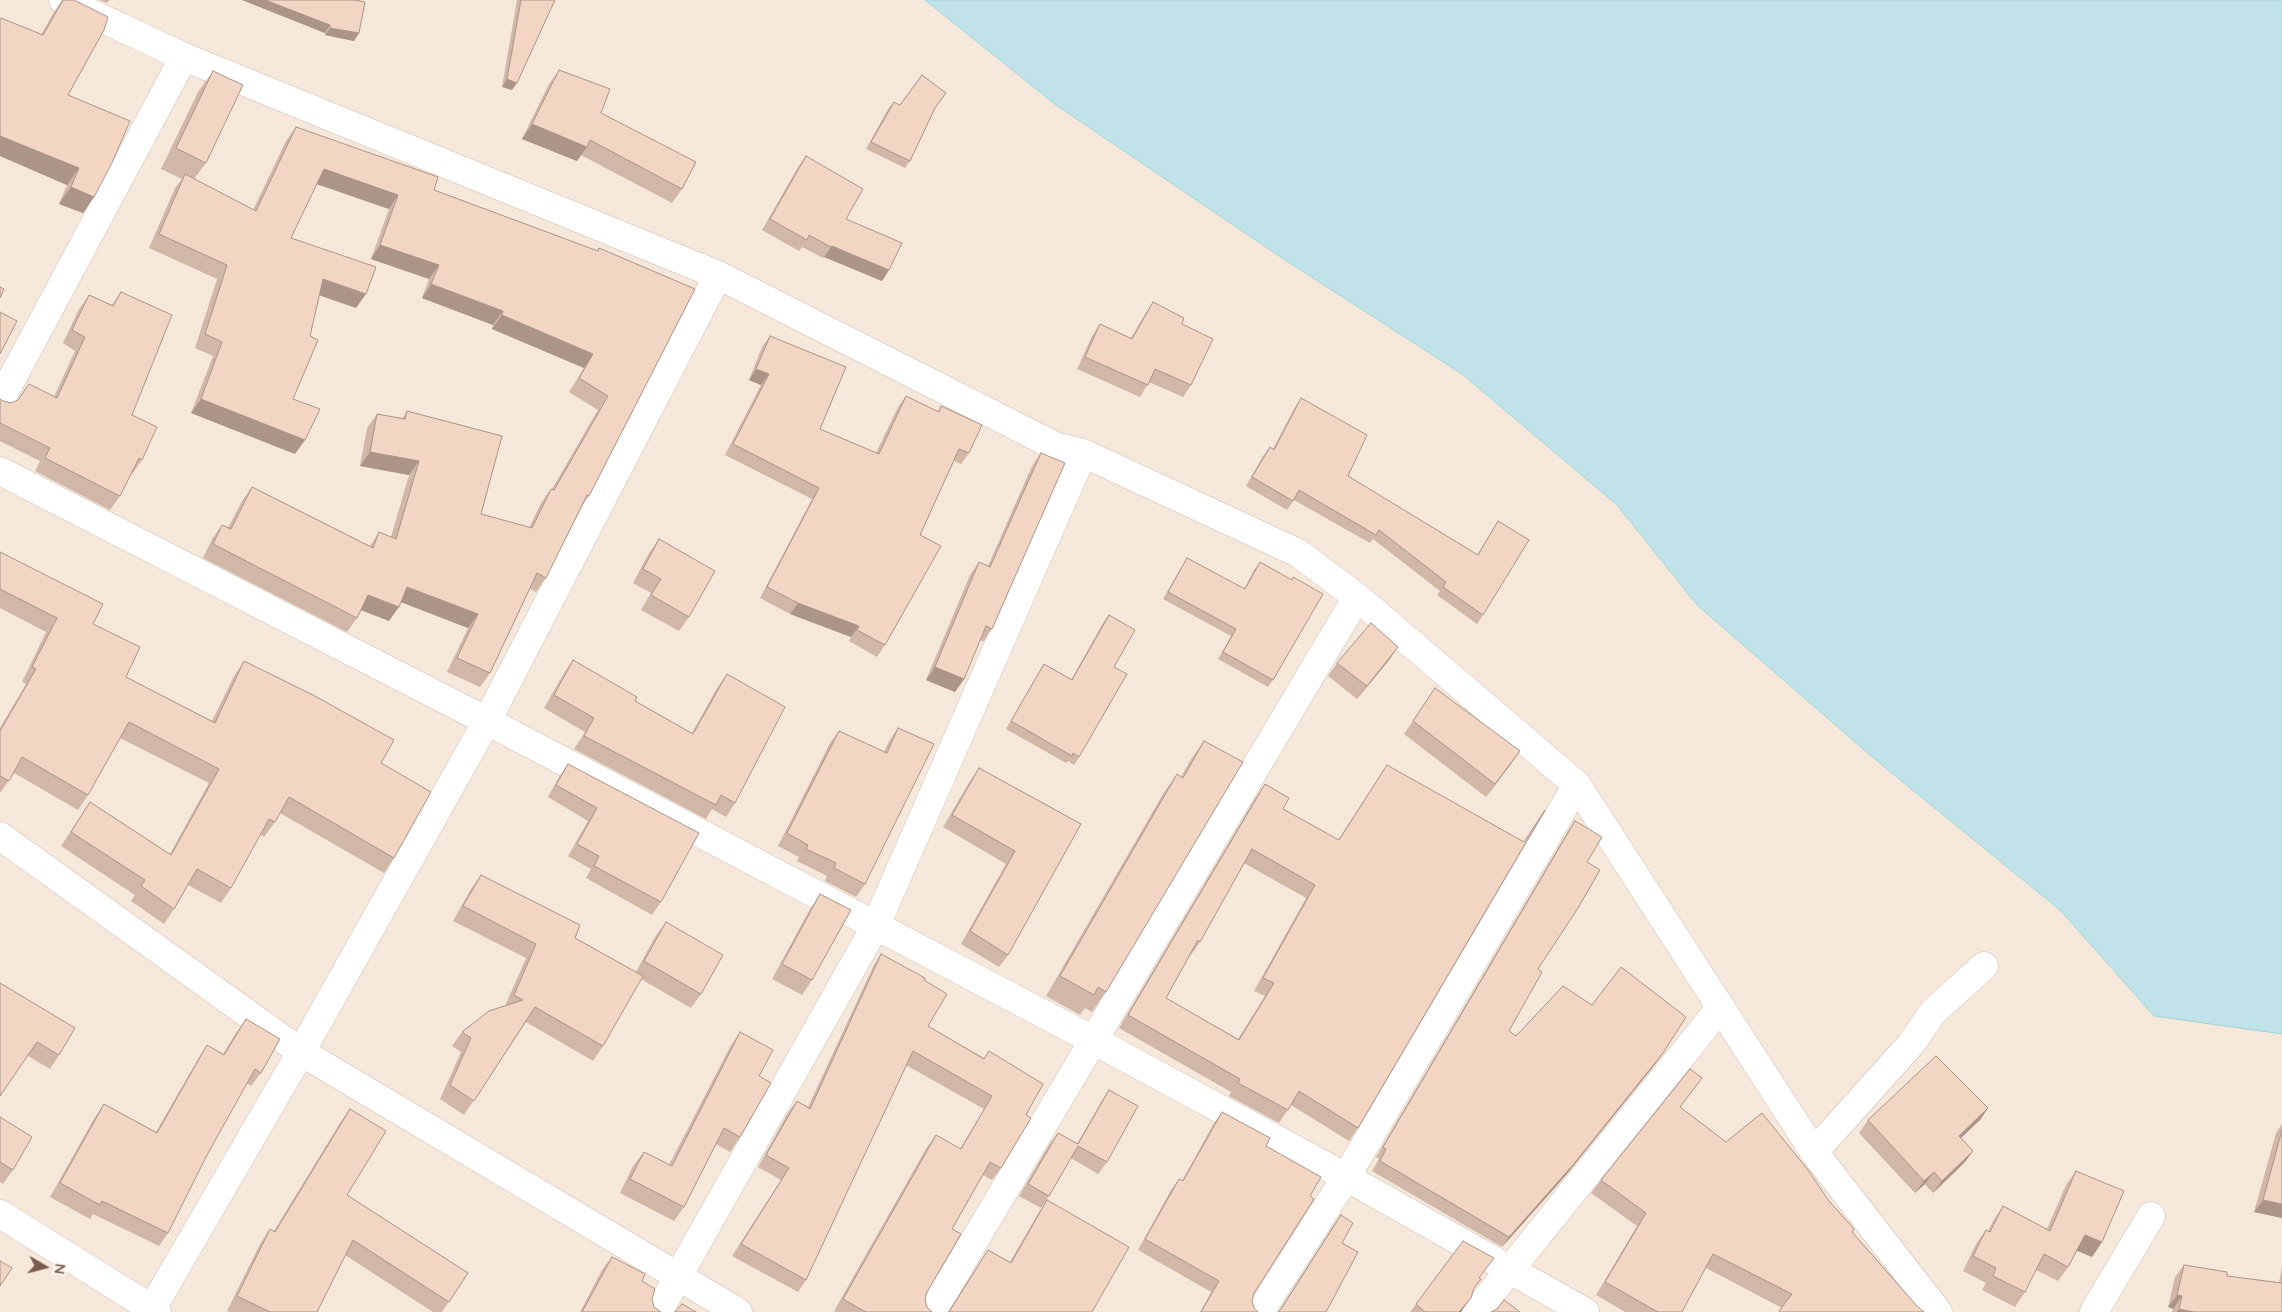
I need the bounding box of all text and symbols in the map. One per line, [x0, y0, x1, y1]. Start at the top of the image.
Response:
north arrow [20, 1242, 70, 1292]
text: N [51, 1263, 70, 1276]

